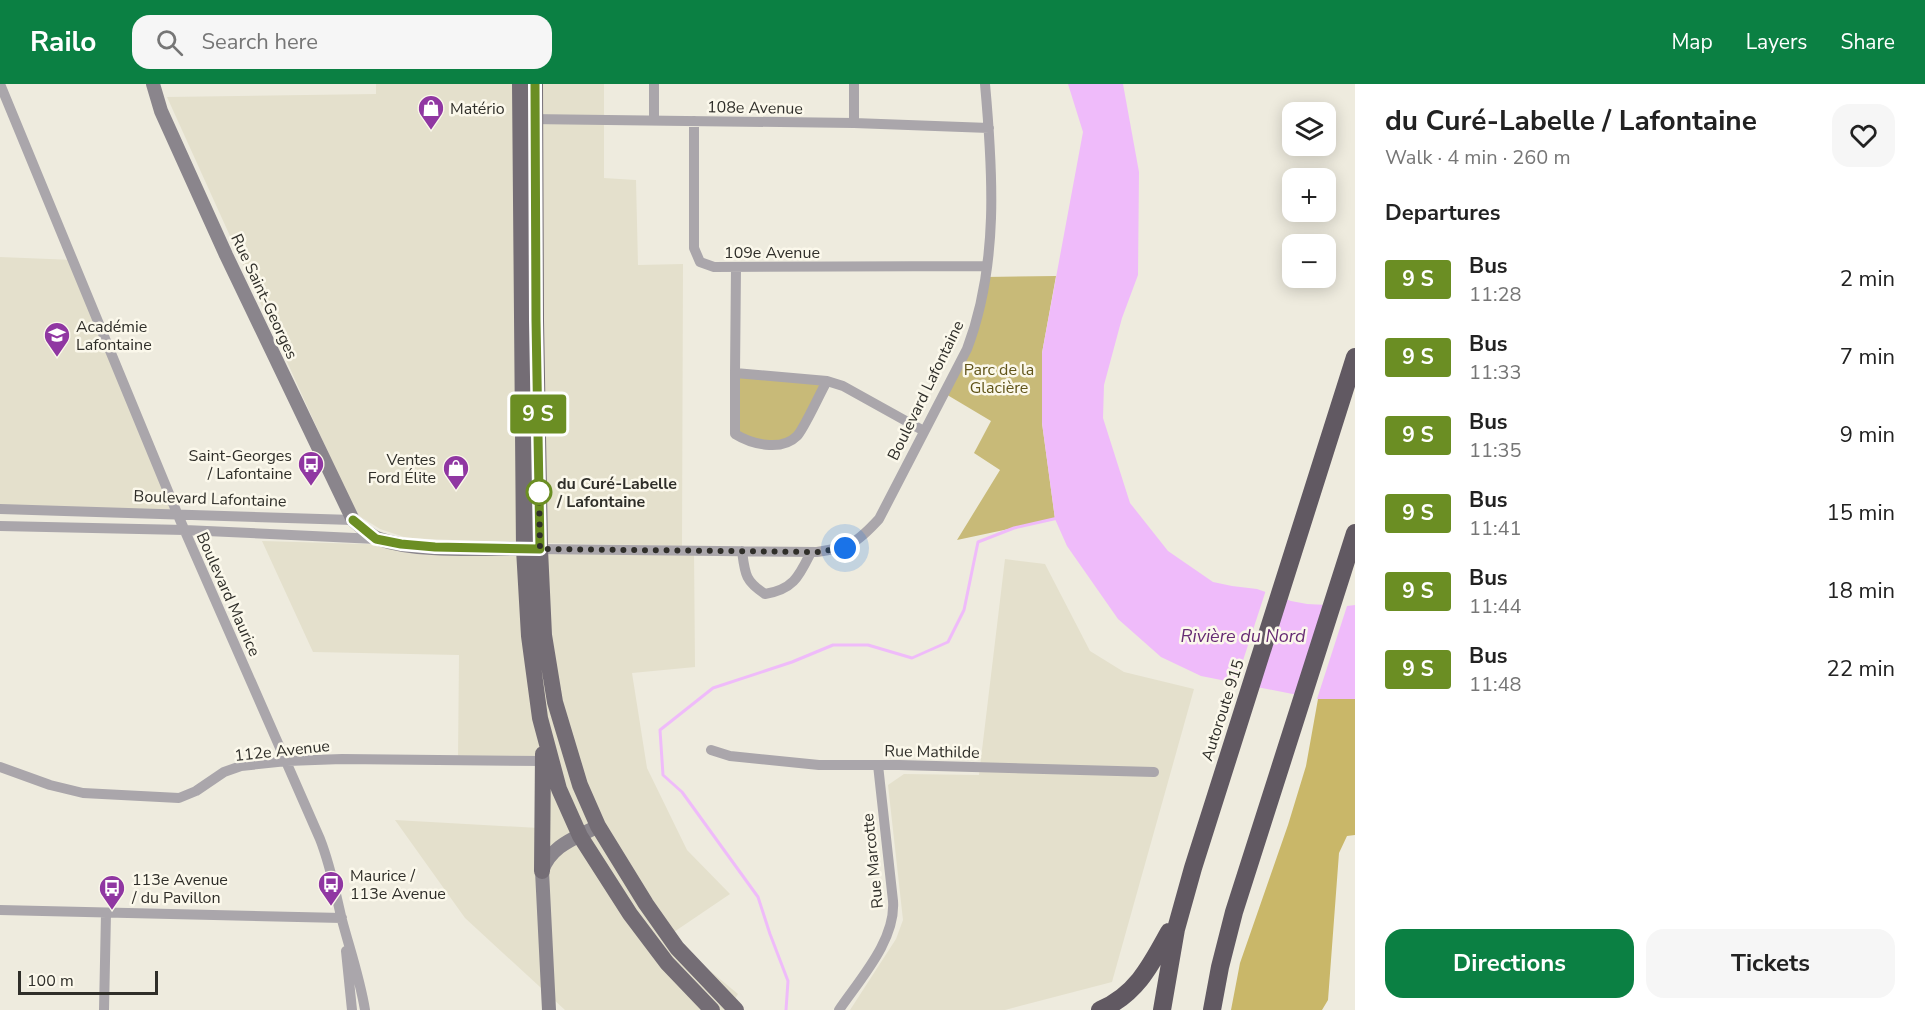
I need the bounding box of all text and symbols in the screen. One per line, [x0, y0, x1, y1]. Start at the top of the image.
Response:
search box [132, 15, 552, 69]
text: Railo [30, 23, 96, 61]
icon: search [153, 26, 186, 59]
text: Search here [201, 27, 318, 57]
text: Map [1671, 28, 1713, 56]
text: Layers [1746, 28, 1807, 56]
text: Share [1840, 28, 1895, 56]
shop icon: Matério [416, 93, 446, 131]
street label: 108e Avenue [707, 96, 803, 120]
place label: Matério [450, 98, 505, 120]
map controls [1282, 102, 1336, 288]
button: layers [1282, 102, 1336, 156]
text: du Curé-Labelle / Lafontaine [1385, 102, 1757, 140]
button: heart [1832, 104, 1895, 167]
text: Walk · 4 min · 260 m [1385, 144, 1571, 171]
button: + [1282, 168, 1336, 222]
text: Departures [1385, 198, 1500, 228]
street label: Rue Saint-Georges [225, 230, 303, 363]
button: − [1282, 234, 1336, 288]
street label: 109e Avenue [724, 242, 820, 264]
text: Bus [1469, 251, 1508, 281]
text: 2 min [1840, 264, 1895, 294]
text: 9 S [1402, 265, 1434, 293]
text: 11:28 [1469, 281, 1522, 308]
place label: Académie Lafontaine [76, 316, 152, 356]
street label: Boulevard Lafontaine [882, 317, 969, 464]
school or university icon: Académie Lafontaine [42, 320, 72, 358]
text: Bus [1469, 329, 1508, 359]
text: 7 min [1840, 342, 1895, 372]
text: 9 S [1402, 343, 1434, 371]
park label: Parc de la Glacière [964, 359, 1034, 399]
text: 11:33 [1469, 359, 1522, 386]
line badge: 9 S [504, 394, 572, 434]
text: 9 S [522, 400, 554, 428]
text: Bus [1469, 407, 1508, 437]
text: 9 min [1840, 420, 1895, 450]
text: 9 S [1402, 421, 1434, 449]
text: 11:35 [1469, 437, 1522, 464]
place label: Saint-Georges / Lafontaine [188, 445, 292, 485]
bus stop icon: Saint-Georges / Lafontaine [296, 449, 326, 487]
place label: Ventes Ford Élite [368, 449, 436, 489]
shop icon: Ventes Ford Élite [441, 453, 471, 491]
place label: du Curé-Labelle / Lafontaine [556, 473, 677, 513]
marker: du Curé-Labelle / Lafontaine [526, 479, 552, 505]
street label: Boulevard Lafontaine [133, 485, 287, 513]
text: Bus [1469, 485, 1508, 515]
text: 15 min [1827, 498, 1895, 528]
text: 9 S [1402, 499, 1434, 527]
text: 11:41 [1469, 515, 1522, 542]
street label: Boulevard Maurice [191, 529, 265, 660]
your location [830, 533, 860, 563]
text: Bus [1469, 563, 1508, 593]
text: 18 min [1827, 576, 1895, 606]
text: 9 S [1402, 577, 1434, 605]
text: 11:44 [1469, 593, 1522, 620]
water label: Rivière du Nord [1180, 624, 1306, 648]
text: Bus [1469, 641, 1508, 671]
text: 22 min [1827, 654, 1895, 684]
text: 9 S [1402, 655, 1434, 683]
street label: Autoroute 915 [1196, 657, 1250, 764]
text: 11:48 [1469, 671, 1522, 698]
street label: 112e Avenue [233, 735, 331, 767]
street label: Rue Mathilde [884, 740, 980, 764]
street label: Rue Marcotte [857, 812, 889, 910]
place label: Maurice / 113e Avenue [350, 865, 446, 905]
place label: 113e Avenue / du Pavillon [131, 869, 228, 909]
bus stop icon: Maurice / 113e Avenue [316, 869, 346, 907]
bus stop icon: 113e Avenue / du Pavillon [97, 873, 127, 911]
button: Directions [1385, 929, 1634, 998]
button: Tickets [1646, 929, 1895, 998]
scale bar [18, 968, 158, 996]
text: 100 m [27, 970, 74, 992]

